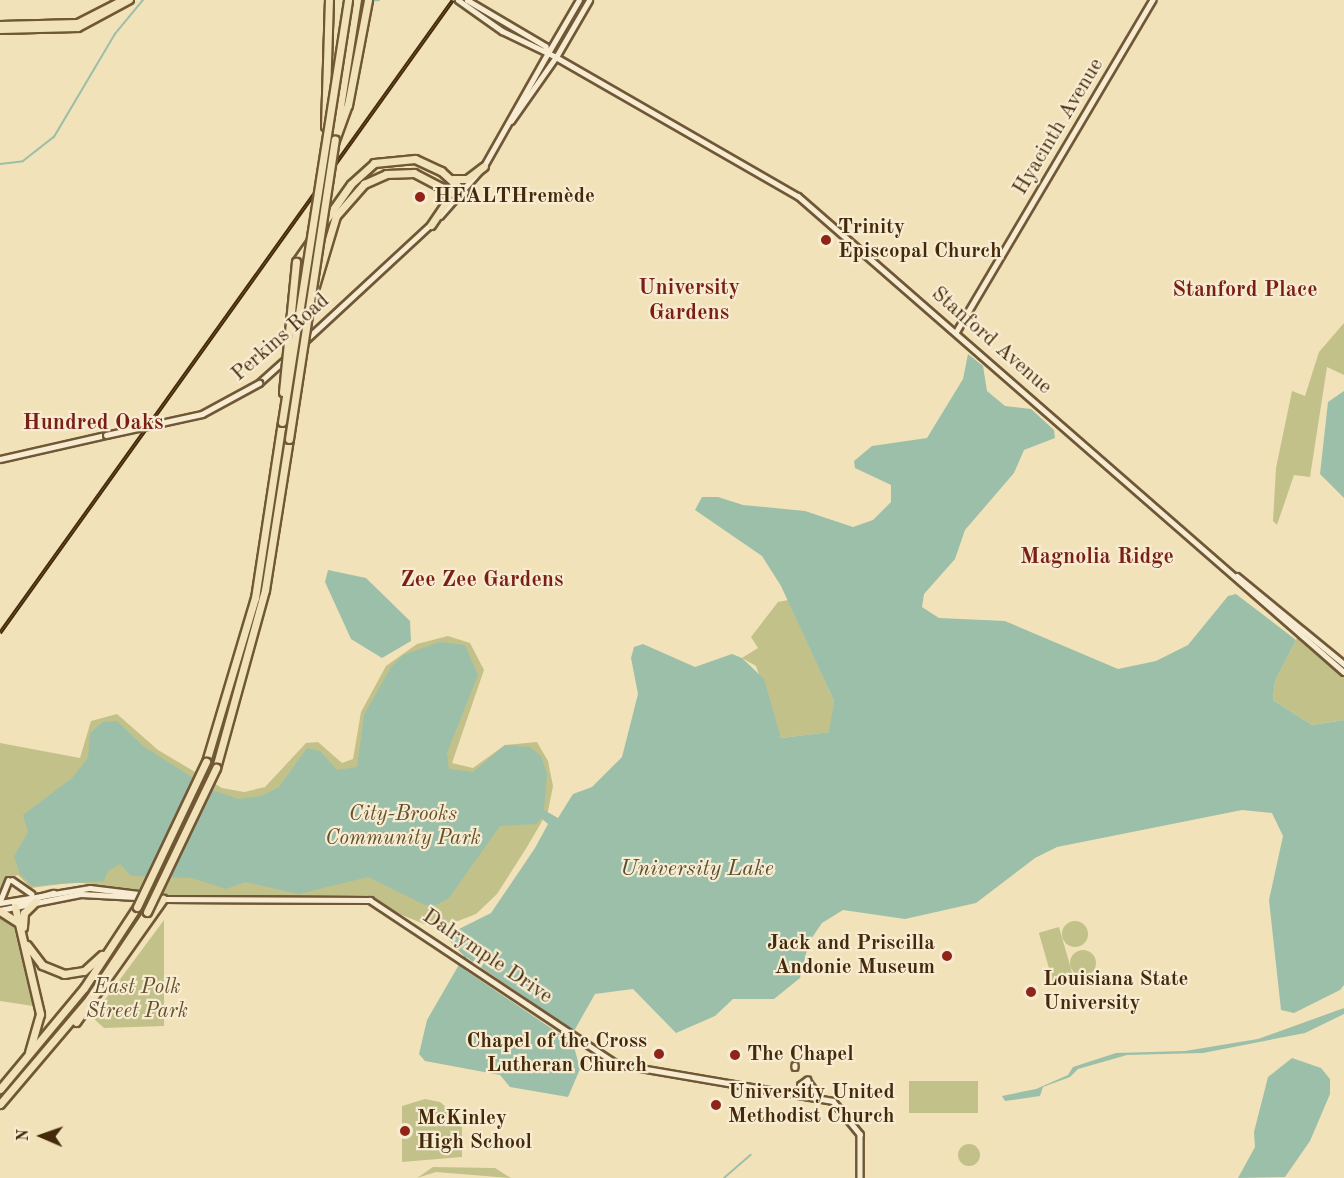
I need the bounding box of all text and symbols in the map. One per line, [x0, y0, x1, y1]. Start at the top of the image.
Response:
street label: Hyacinth Avenue [1008, 54, 1110, 200]
place label: HEALTHremède [434, 184, 595, 210]
marker: HEALTHremède [411, 188, 429, 206]
place label: Trinity Episcopal Church [838, 215, 1002, 265]
marker: Trinity Episcopal Church [819, 233, 833, 247]
district label: University Gardens [638, 275, 740, 326]
district label: Stanford Place [1172, 278, 1318, 304]
street label: Stanford Avenue [926, 282, 1056, 400]
street label: Perkins Road [227, 289, 335, 387]
district label: Hundred Oaks [23, 411, 163, 437]
district label: Magnolia Ridge [1020, 545, 1174, 571]
district label: Zee Zee Gardens [400, 568, 564, 594]
park label: City-Brooks Community Park [325, 802, 481, 852]
water label: University Lake [620, 857, 774, 883]
street label: Dalrymple Drive [417, 904, 557, 1010]
place label: Jack and Priscilla Andonie Museum [767, 931, 935, 981]
marker: Jack and Priscilla Andonie Museum [940, 949, 954, 963]
place label: Louisiana State University [1043, 967, 1188, 1017]
park label: East Polk Street Park [86, 975, 188, 1025]
marker: Louisiana State University [1024, 985, 1038, 999]
place label: Chapel of the Cross Lutheran Church [466, 1029, 647, 1079]
place label: The Chapel [747, 1042, 854, 1068]
marker: Chapel of the Cross Lutheran Church [652, 1047, 666, 1061]
marker: The Chapel [728, 1048, 742, 1062]
place label: University United Methodist Church [728, 1080, 895, 1130]
marker: University United Methodist Church [709, 1098, 723, 1112]
north arrow [12, 1106, 72, 1166]
place label: McKinley High School [417, 1106, 532, 1156]
marker: McKinley High School [398, 1124, 412, 1138]
text: N [16, 1129, 32, 1142]

